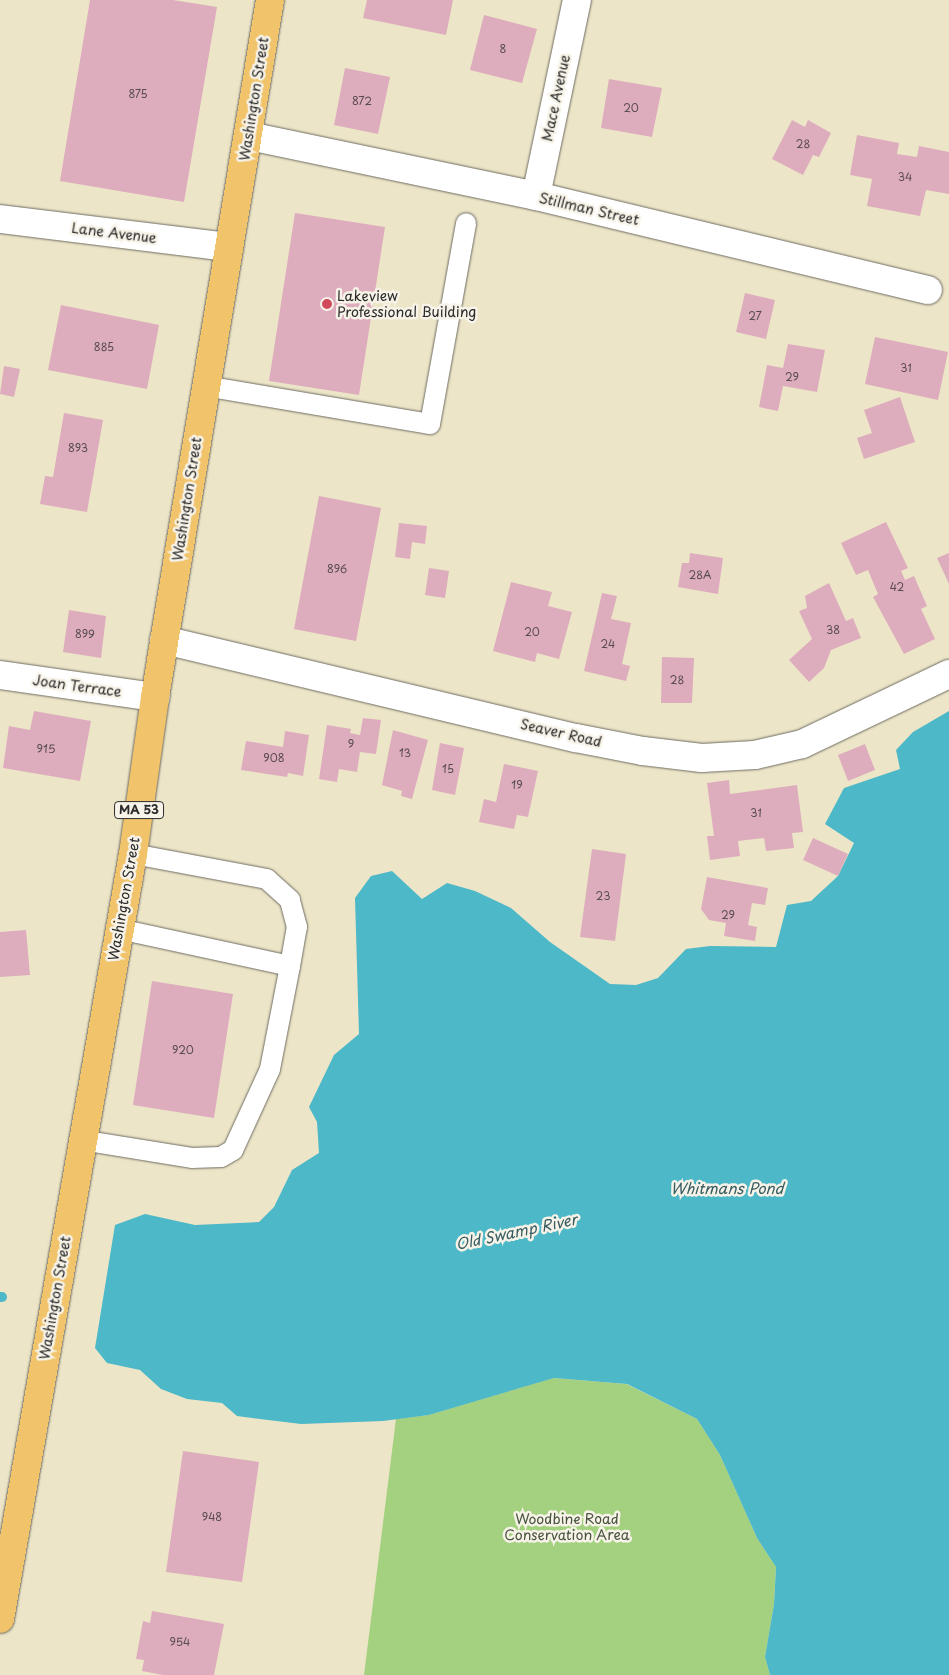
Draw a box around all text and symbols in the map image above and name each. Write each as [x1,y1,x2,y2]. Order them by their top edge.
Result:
street label: Washington Street [236,36,272,162]
house number: 8 [500,42,506,56]
street label: Mace Avenue [539,53,573,143]
house number: 875 [128,87,148,101]
house number: 872 [352,94,372,108]
house number: 20 [623,101,639,115]
house number: 28 [796,137,810,151]
house number: 34 [898,170,912,184]
street label: Stillman Street [537,189,641,229]
street label: Lane Avenue [71,219,157,247]
place label: Lakeview Professional Building [337,288,476,321]
marker: Lakeview Professional Building [321,298,333,310]
house number: 27 [748,309,762,323]
house number: 885 [94,340,114,354]
house number: 31 [900,361,912,375]
house number: 29 [785,370,799,384]
street label: Washington Street [169,436,205,562]
house number: 893 [68,441,88,455]
house number: 896 [327,562,347,576]
house number: 28A [688,568,712,582]
house number: 42 [890,580,904,594]
house number: 38 [826,623,840,637]
house number: 20 [524,625,540,639]
house number: 899 [75,627,95,641]
house number: 24 [601,637,615,651]
street label: Joan Terrace [32,672,122,700]
house number: 28 [670,673,684,687]
street label: Seaver Road [519,715,603,751]
house number: 9 [348,737,354,751]
house number: 915 [37,742,55,756]
house number: 13 [399,746,411,760]
house number: 908 [263,751,285,765]
house number: 15 [442,762,454,776]
house number: 19 [511,778,523,792]
road number: MA 53 [114,800,164,820]
house number: 31 [750,806,762,820]
street label: Washington Street [105,836,143,962]
house number: 23 [596,889,610,903]
house number: 29 [721,908,735,922]
house number: 920 [172,1043,194,1057]
water label: Whitmans Pond [671,1179,783,1197]
water label: Old Swamp River [453,1209,579,1253]
street label: Washington Street [36,1235,74,1361]
house number: 948 [202,1510,222,1524]
park label: Woodbine Road Conservation Area [504,1511,630,1544]
house number: 954 [170,1635,190,1649]

